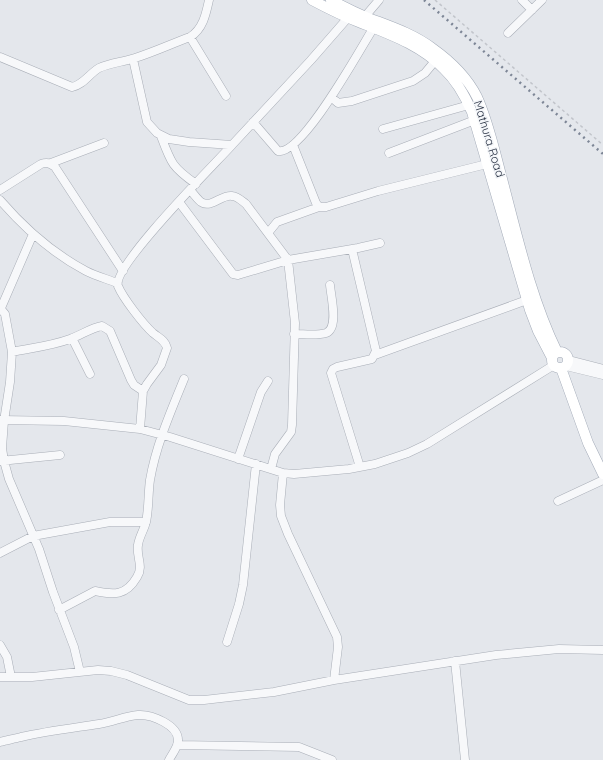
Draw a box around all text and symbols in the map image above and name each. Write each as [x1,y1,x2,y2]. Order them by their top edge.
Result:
street label: Mathura Road [471,99,508,179]

